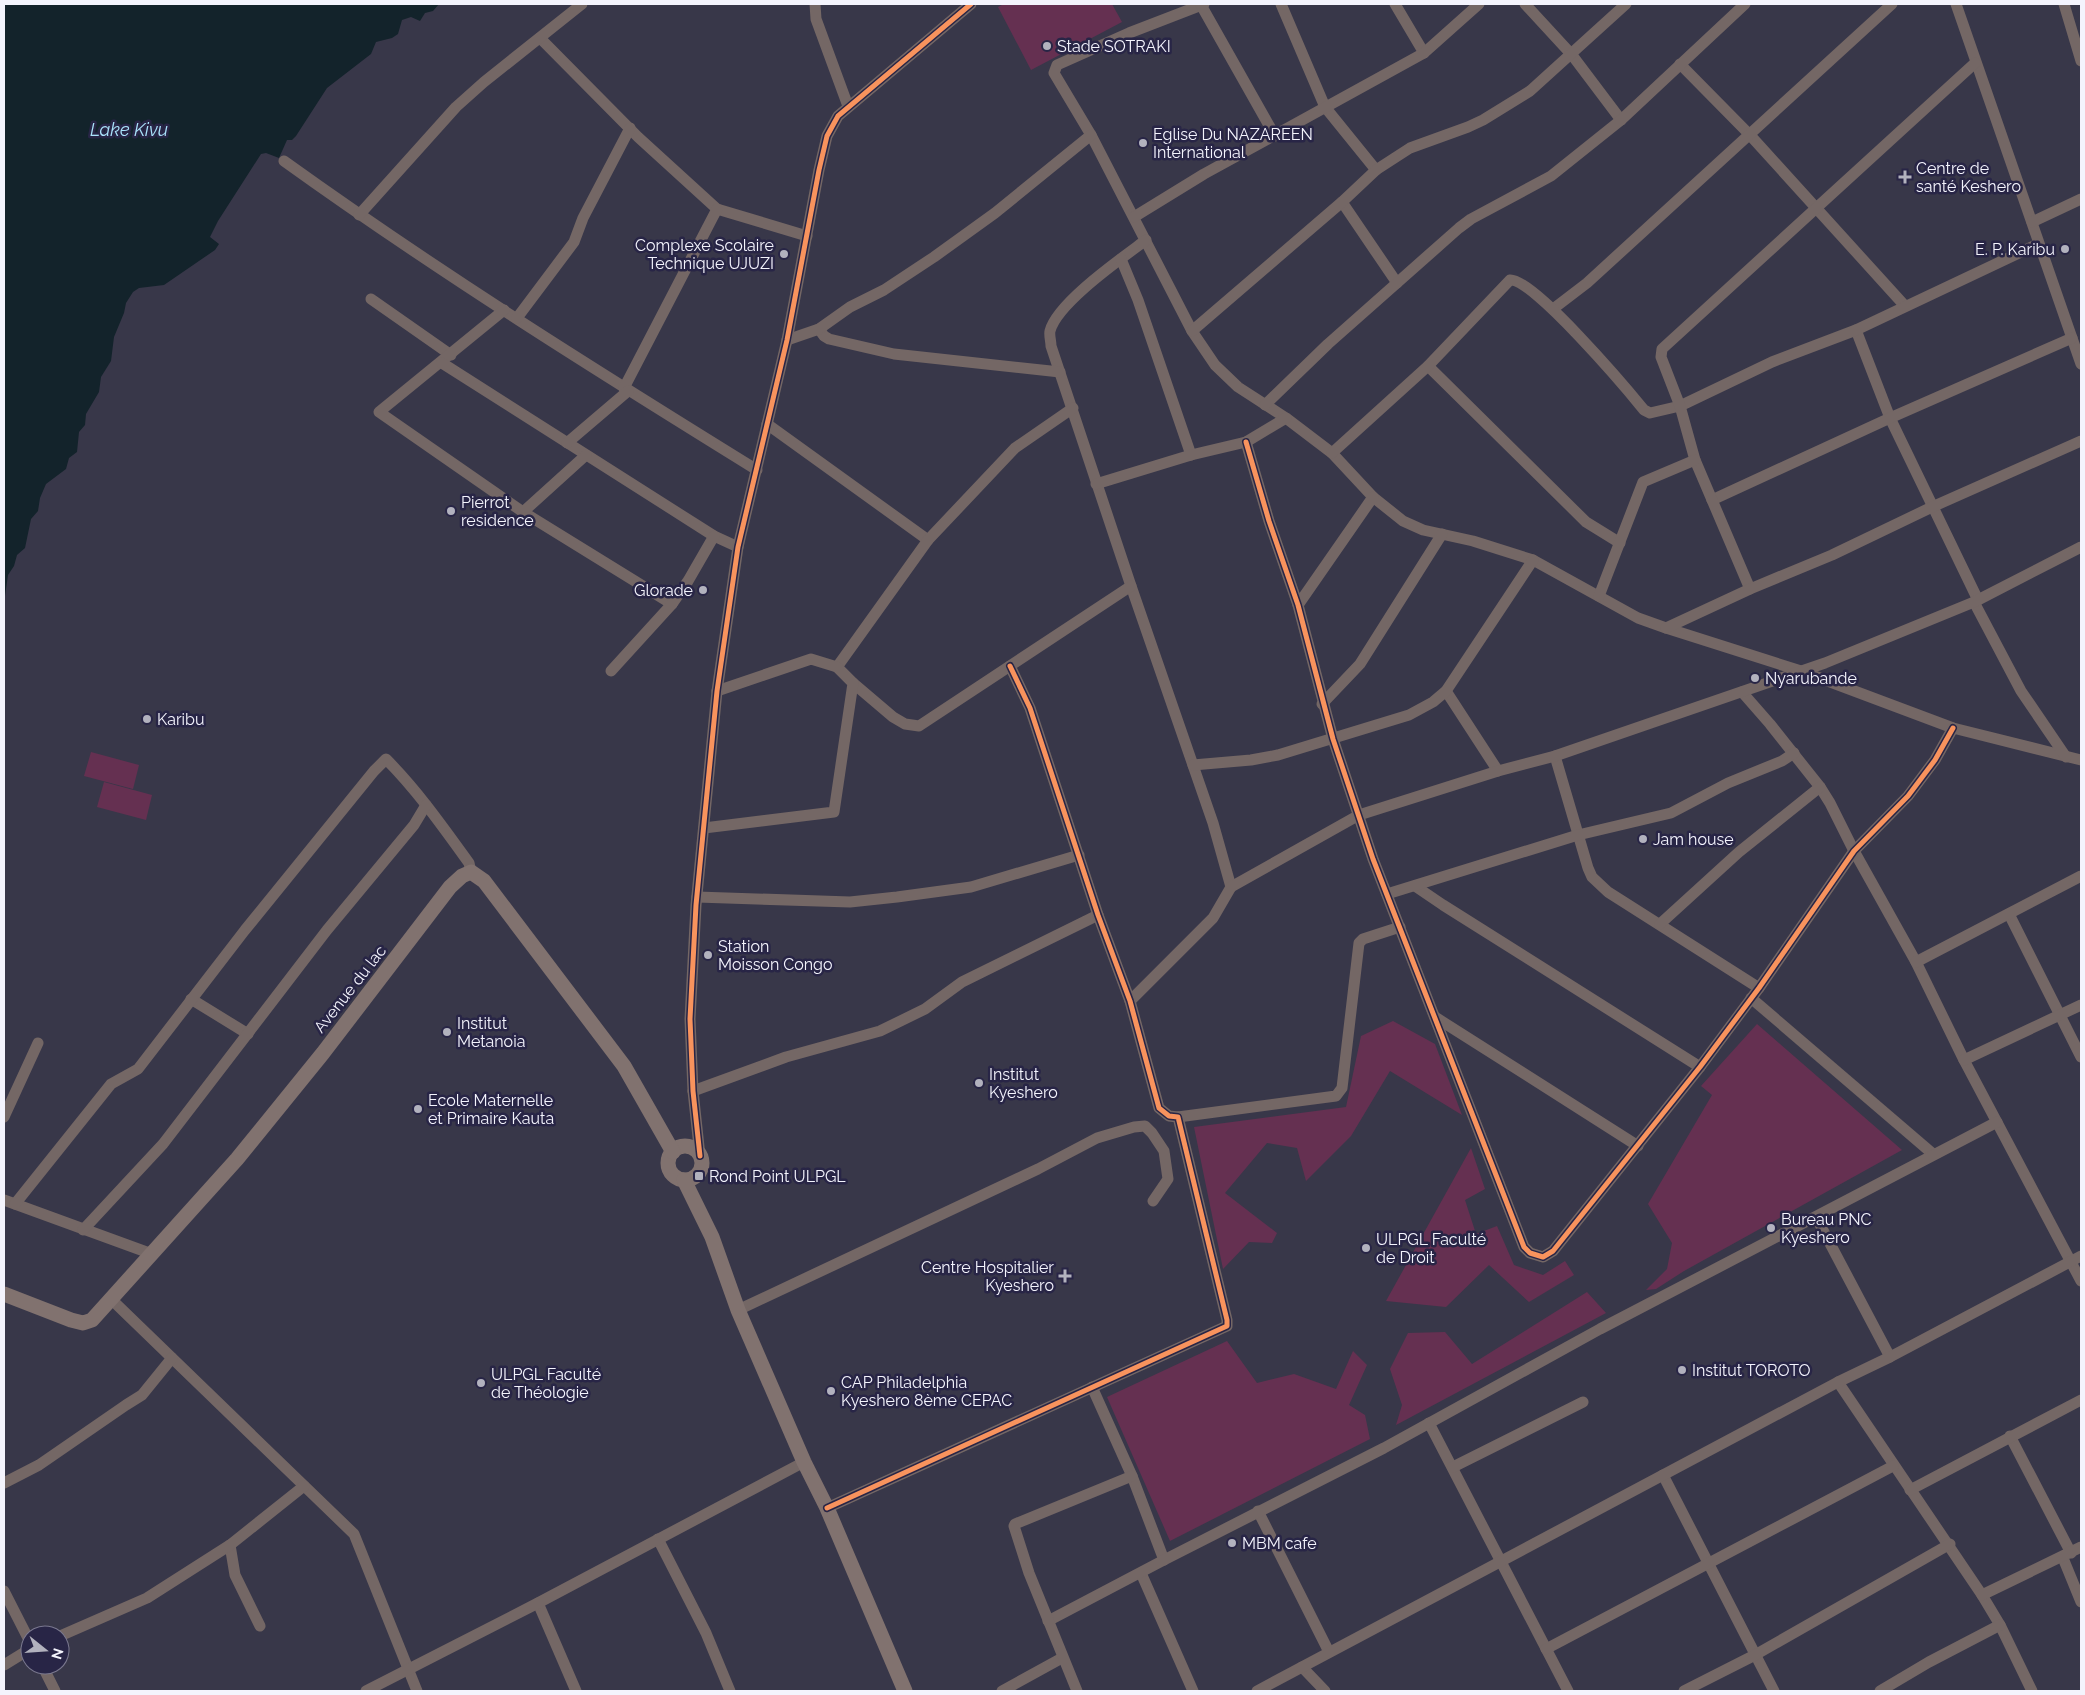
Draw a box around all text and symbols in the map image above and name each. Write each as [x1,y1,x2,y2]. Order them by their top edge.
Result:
place label: Stade SOTRAKI [1057,37,1171,56]
marker: Stade SOTRAKI [1041,40,1053,52]
water label: Lake Kivu [90,119,168,140]
place label: Eglise Du NAZAREEN International [1153,125,1313,162]
marker: Eglise Du NAZAREEN International [1137,137,1149,149]
place label: Centre de santé Keshero [1916,159,2021,196]
marker: Centre de santé Keshero [1898,170,1912,184]
place label: Complexe Scolaire Technique UJUZI [635,236,774,273]
place label: E. P. Karibu [1975,240,2055,259]
marker: E. P. Karibu [2059,243,2071,255]
marker: Complexe Scolaire Technique UJUZI [778,248,790,260]
place label: Pierrot residence [461,493,534,530]
marker: Pierrot residence [445,505,457,517]
place label: Glorade [634,581,693,600]
marker: Glorade [697,584,709,596]
place label: Nyarubande [1765,669,1857,688]
marker: Nyarubande [1749,672,1761,684]
place label: Karibu [157,710,205,729]
marker: Karibu [141,713,153,725]
place label: Jam house [1653,830,1734,849]
marker: Jam house [1637,833,1649,845]
place label: Station Moisson Congo [718,937,833,974]
street label: Avenue du lac [310,941,390,1036]
marker: Station Moisson Congo [702,949,714,961]
place label: Institut Metanoia [457,1014,525,1051]
marker: Institut Metanoia [441,1026,453,1038]
place label: Institut Kyeshero [989,1065,1058,1102]
marker: Institut Kyeshero [973,1077,985,1089]
place label: Ecole Maternelle et Primaire Kauta [428,1091,554,1128]
marker: Ecole Maternelle et Primaire Kauta [412,1103,424,1115]
place label: Rond Point ULPGL [709,1167,846,1186]
marker: Rond Point ULPGL [693,1170,705,1182]
place label: Bureau PNC Kyeshero [1781,1210,1872,1247]
marker: Bureau PNC Kyeshero [1765,1222,1777,1234]
place label: ULPGL Faculté de Droit [1376,1230,1486,1267]
marker: ULPGL Faculté de Droit [1360,1242,1372,1254]
place label: Centre Hospitalier Kyeshero [921,1258,1054,1295]
marker: Centre Hospitalier Kyeshero [1058,1269,1072,1283]
place label: Institut TOROTO [1692,1361,1811,1380]
marker: Institut TOROTO [1676,1364,1688,1376]
place label: ULPGL Faculté de Théologie [491,1365,601,1402]
place label: CAP Philadelphia Kyeshero 8ème CEPAC [841,1373,1012,1410]
marker: ULPGL Faculté de Théologie [475,1377,487,1389]
marker: CAP Philadelphia Kyeshero 8ème CEPAC [825,1385,837,1397]
place label: MBM cafe [1242,1534,1317,1553]
marker: MBM cafe [1226,1537,1238,1549]
north arrow [20,1625,70,1675]
text: N [48,1646,67,1661]

